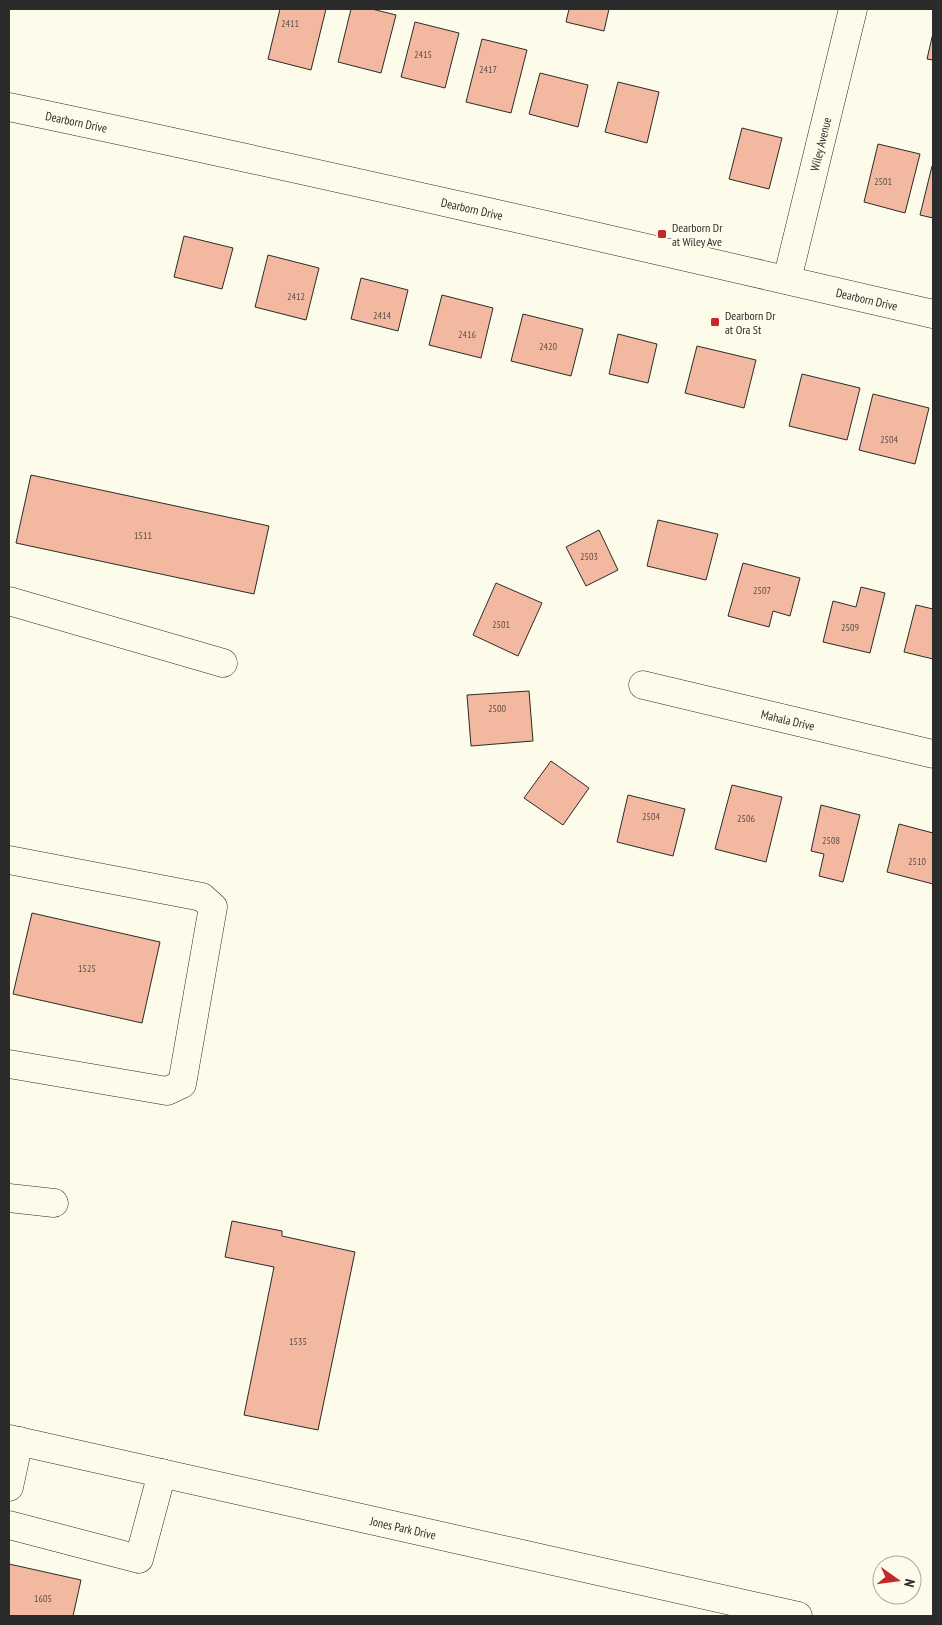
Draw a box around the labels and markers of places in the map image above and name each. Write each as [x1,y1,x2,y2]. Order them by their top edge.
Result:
place label: Dearborn Dr at Wiley Ave [672,220,723,249]
marker: Dearborn Dr at Wiley Ave [656,228,668,240]
place label: Dearborn Dr at Ora St [725,308,776,337]
marker: Dearborn Dr at Ora St [709,316,721,328]

